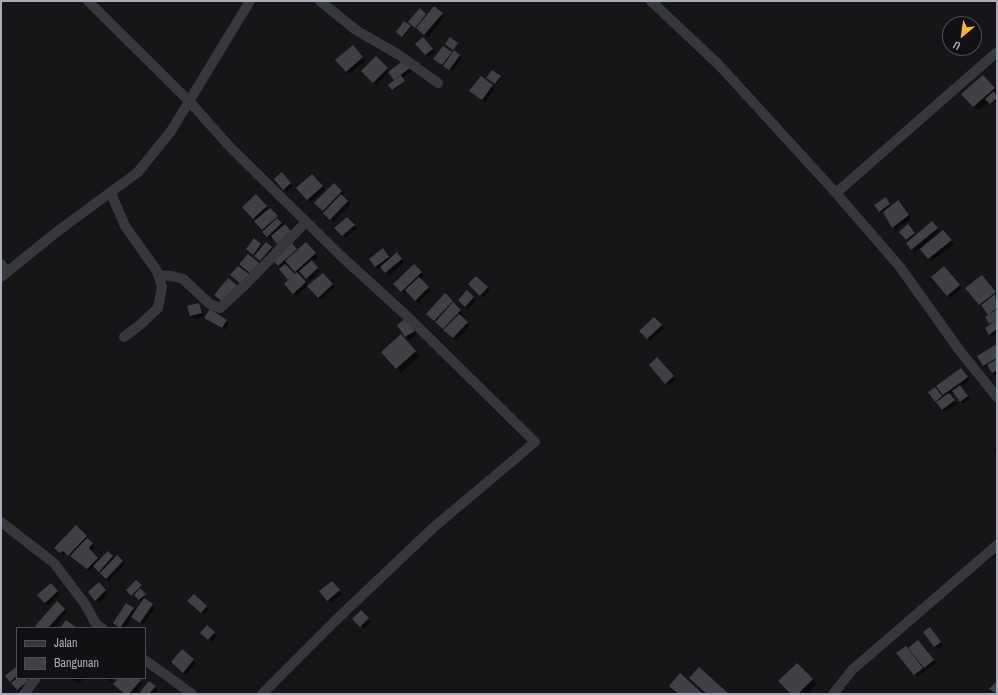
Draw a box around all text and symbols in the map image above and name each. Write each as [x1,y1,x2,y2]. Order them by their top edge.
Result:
north arrow [942,16,982,56]
text: U [950,38,963,53]
legend [16,627,146,679]
text: Jalan [54,635,78,651]
text: Bangunan [54,655,99,671]

